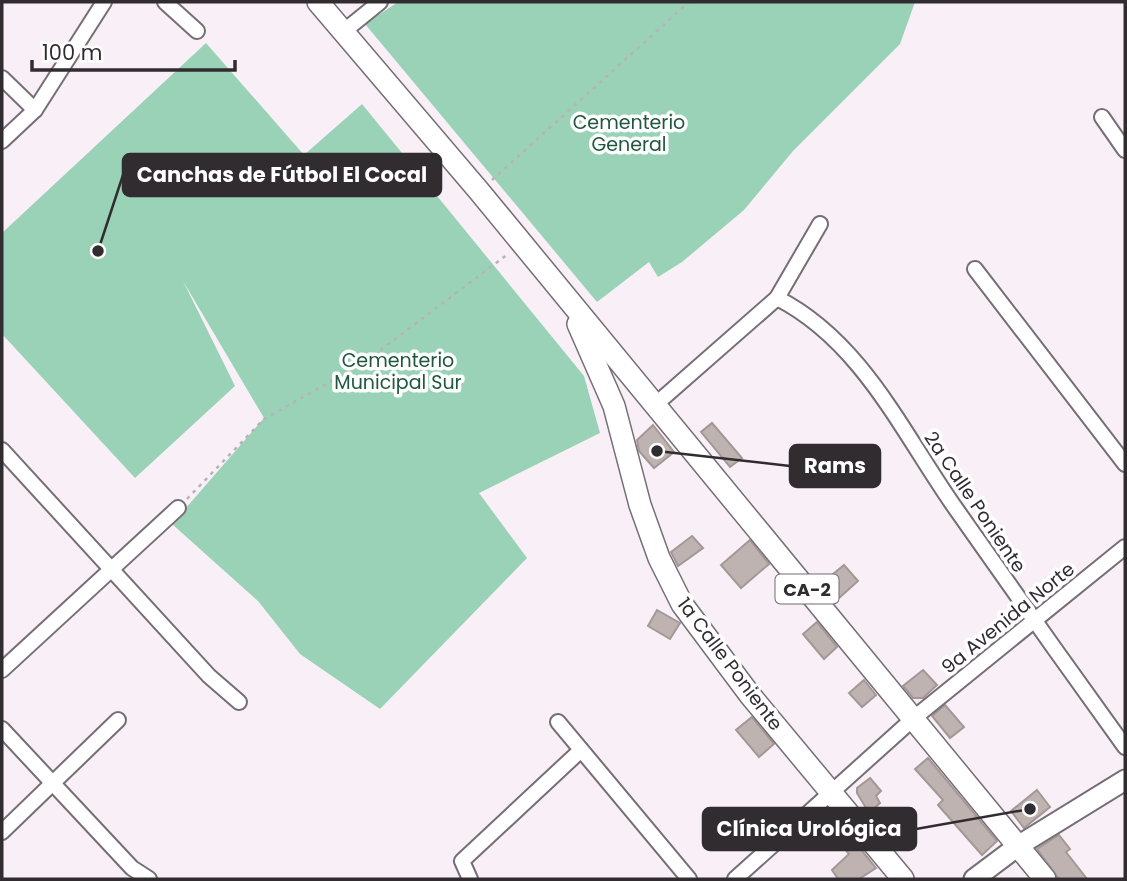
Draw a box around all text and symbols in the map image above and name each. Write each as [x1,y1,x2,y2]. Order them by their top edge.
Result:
scale bar [32,28,234,72]
text: 100 m [42,38,102,67]
park label: Cementerio General [573,109,685,158]
callout: Canchas de Fútbol El Cocal [123,154,441,196]
text: Canchas de Fútbol El Cocal [137,160,427,189]
park label: Cementerio Municipal Sur [334,347,462,396]
street label: 2a Calle Poniente [918,426,1032,578]
callout: Rams [790,445,880,487]
text: Rams [804,451,866,480]
street label: 9a Avenida Norte [936,556,1080,680]
road number: CA-2 [776,574,838,604]
street label: 1a Calle Poniente [671,592,789,736]
callout: Clínica Urológica [703,808,916,850]
text: Clínica Urológica [717,814,901,843]

